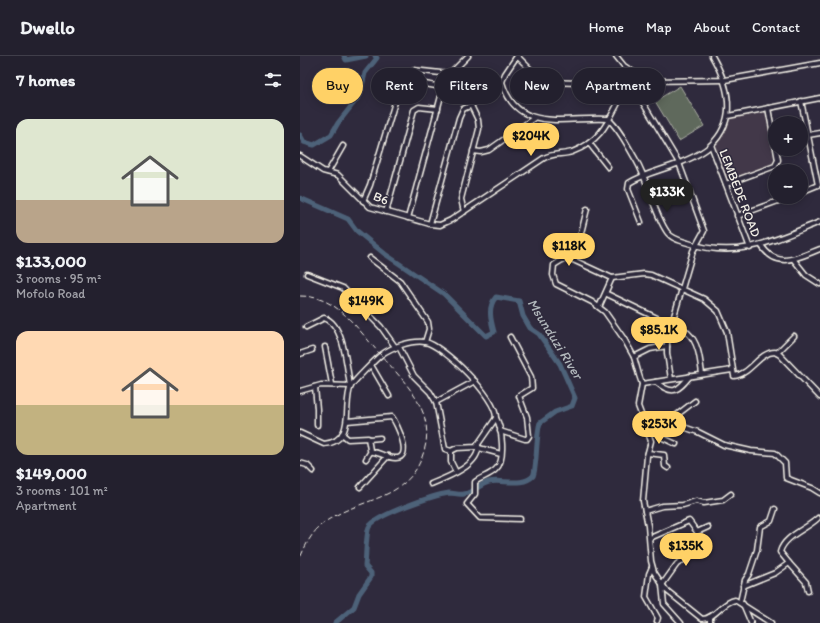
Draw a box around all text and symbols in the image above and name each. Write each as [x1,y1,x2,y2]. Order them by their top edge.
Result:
text: Dwello [20,16,75,39]
text: Home [589,19,624,36]
text: Map [646,19,672,36]
text: About [694,19,730,36]
text: Contact [752,19,800,36]
chip: Buy [312,68,363,104]
chip: Rent [371,68,427,104]
chip: Filters [435,68,502,104]
chip: New [510,68,564,104]
chip: Apartment [572,68,665,104]
icon: filters [262,69,284,91]
text: 7 homes [16,70,76,90]
map controls [768,116,808,204]
button: + [768,116,808,156]
pin: $204K [503,123,559,157]
text: $204K [512,128,550,143]
icon: home [114,145,186,217]
street label: LEMBEDE ROAD [716,147,764,240]
button: − [768,164,808,204]
pin: $133K [639,179,695,213]
text: $133K [649,184,685,199]
street label: B6 [371,188,391,208]
pin: $118K [541,233,597,267]
text: $118K [552,238,586,253]
text: $133,000 [16,251,86,271]
text: 3 rooms · 95 m² [16,271,101,286]
text: Mofolo Road [16,286,85,301]
pin: $149K [338,288,394,322]
text: $149K [348,293,384,308]
water label: Msunduzi River [524,296,587,384]
pin: $85.1K [626,317,692,351]
text: $85.1K [640,322,678,337]
icon: home [114,357,186,429]
pin: $253K [631,411,687,445]
text: $253K [641,416,677,431]
text: $149,000 [16,463,87,483]
text: 3 rooms · 101 m² [16,483,108,498]
text: Apartment [16,498,77,513]
pin: $135K [658,533,714,567]
text: $135K [669,538,703,553]

